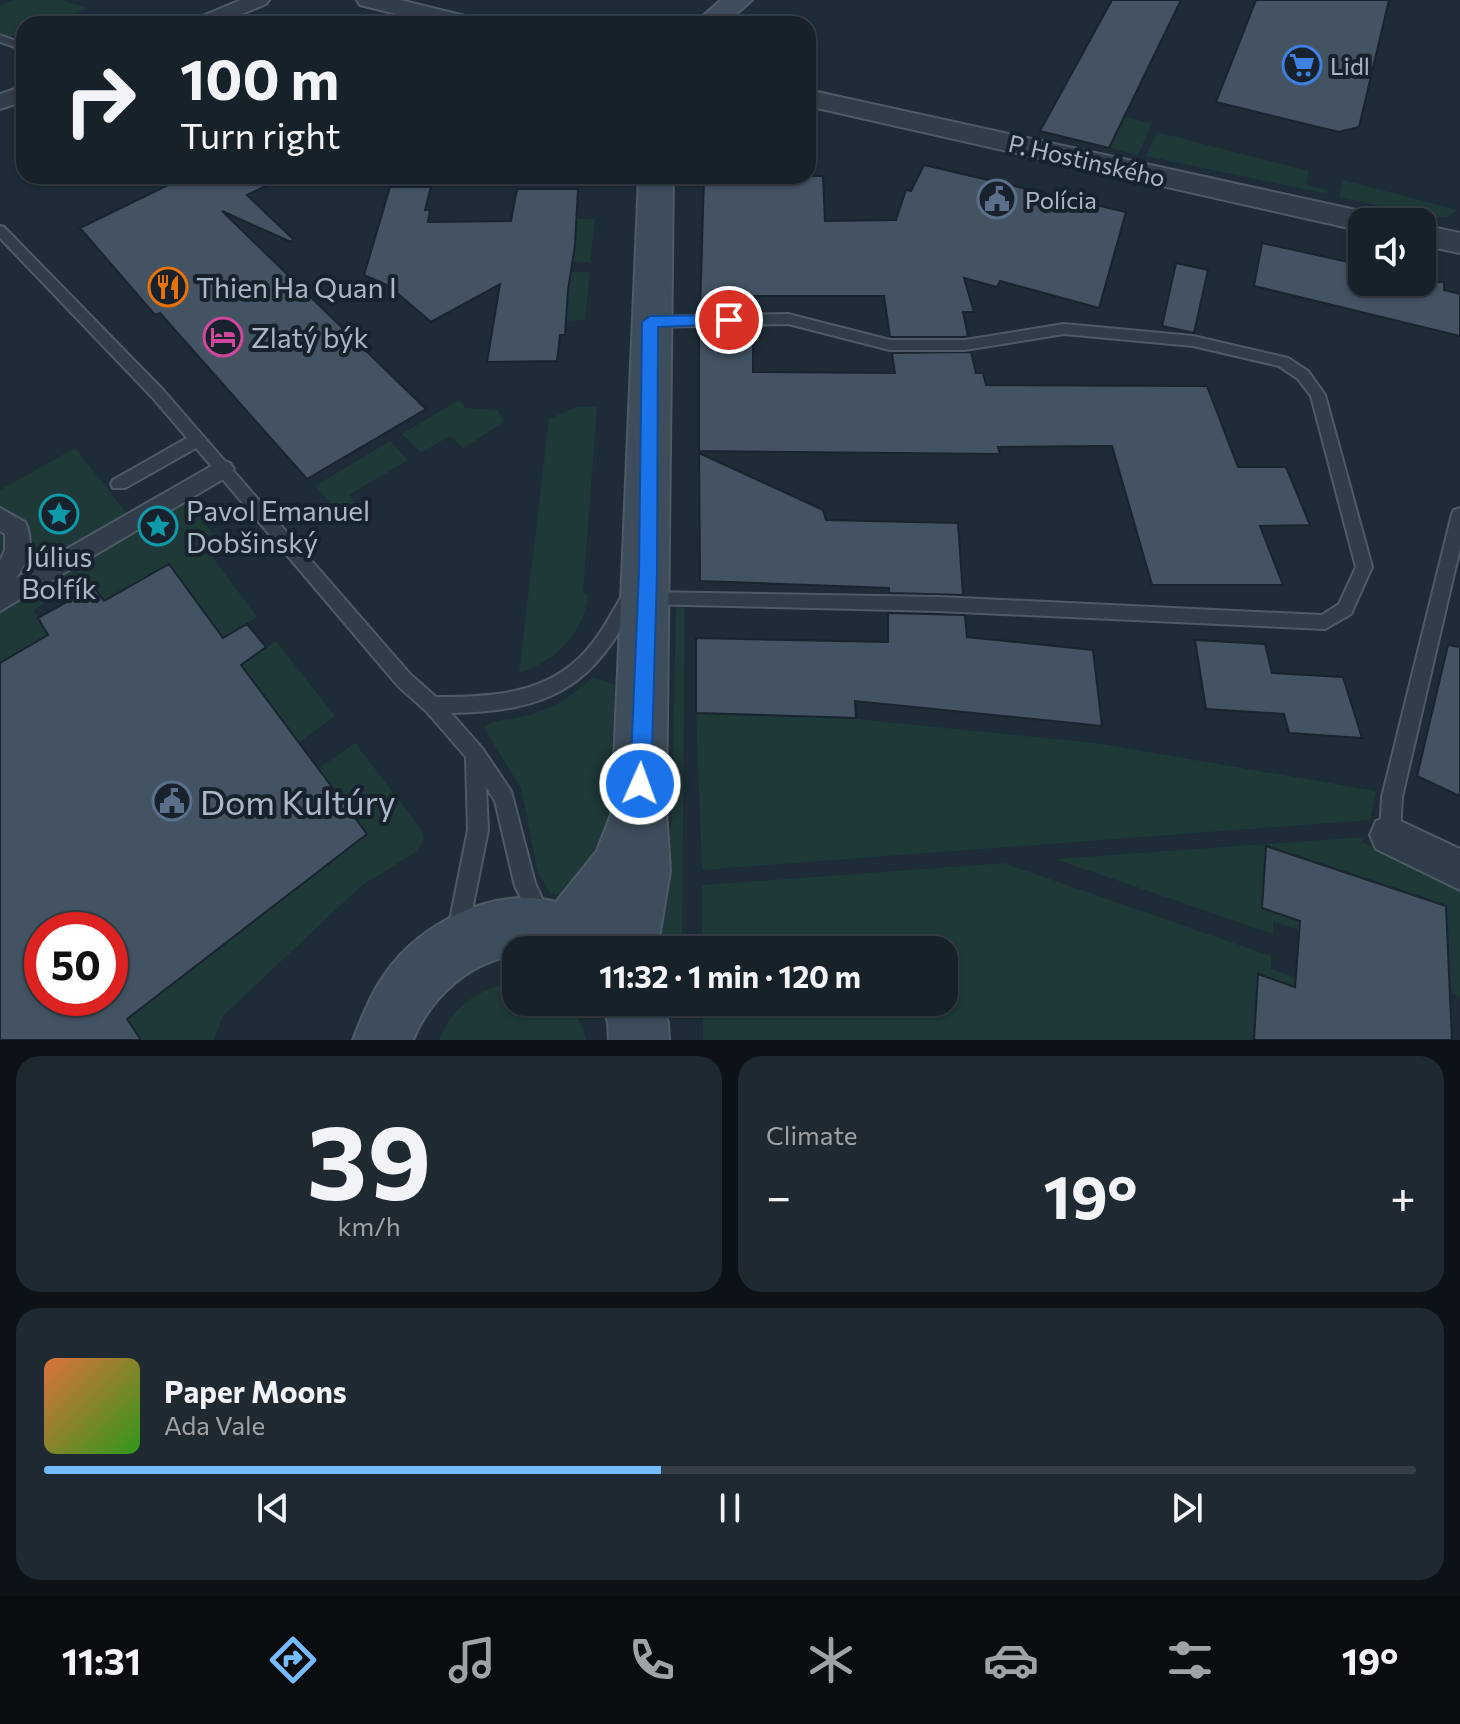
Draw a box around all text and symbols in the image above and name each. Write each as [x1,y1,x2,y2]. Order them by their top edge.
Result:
text: 100 m [180,43,339,112]
supermarket icon: Lidl [1281,44,1323,86]
icon: right [48,48,152,152]
place label: Lidl [1330,51,1370,80]
text: Turn right [180,112,341,156]
street label: P. Hostinského [1006,128,1168,192]
public building icon: Polícia [976,178,1018,220]
place label: Polícia [1025,185,1097,214]
map controls [1348,208,1436,296]
button: sound [1348,208,1436,296]
restaurant icon: Thien Ha Quan I [147,266,189,308]
place label: Thien Ha Quan I [196,270,397,304]
pin [695,286,763,354]
icon: arrive [707,298,751,342]
hotel icon: Zlatý býk [202,316,244,358]
place label: Zlatý býk [251,320,369,354]
place icon: Július Bolfík [38,493,80,535]
place label: Pavol Emanuel Dobšinský [186,493,370,559]
place icon: Pavol Emanuel Dobšinský [137,505,179,547]
place label: Július Bolfík [21,539,97,605]
position arrow [598,742,682,826]
public building icon: Dom Kultúry [151,780,193,822]
place label: Dom Kultúry [200,780,396,822]
speed limit sign: 50 [24,912,128,1016]
text: 11:32 · 1 min · 120 m [599,957,861,994]
text: 39 [307,1094,431,1221]
text: Climate [766,1119,858,1150]
text: 19° [1043,1158,1138,1231]
text: − [766,1168,791,1222]
text: + [1390,1168,1416,1222]
text: km/h [337,1210,401,1241]
text: Paper Moons [164,1372,347,1409]
text: Ada Vale [164,1409,265,1440]
icon: previous [251,1486,295,1530]
icon: pause [708,1486,752,1530]
icon: next [1165,1486,1209,1530]
icon: directions [265,1632,321,1688]
icon: music [444,1632,500,1688]
icon: phone [624,1632,680,1688]
icon: climate [803,1632,859,1688]
icon: car [983,1632,1039,1688]
icon: filters [1162,1632,1218,1688]
text: 11:31 [62,1638,141,1682]
text: 19° [1342,1638,1398,1682]

